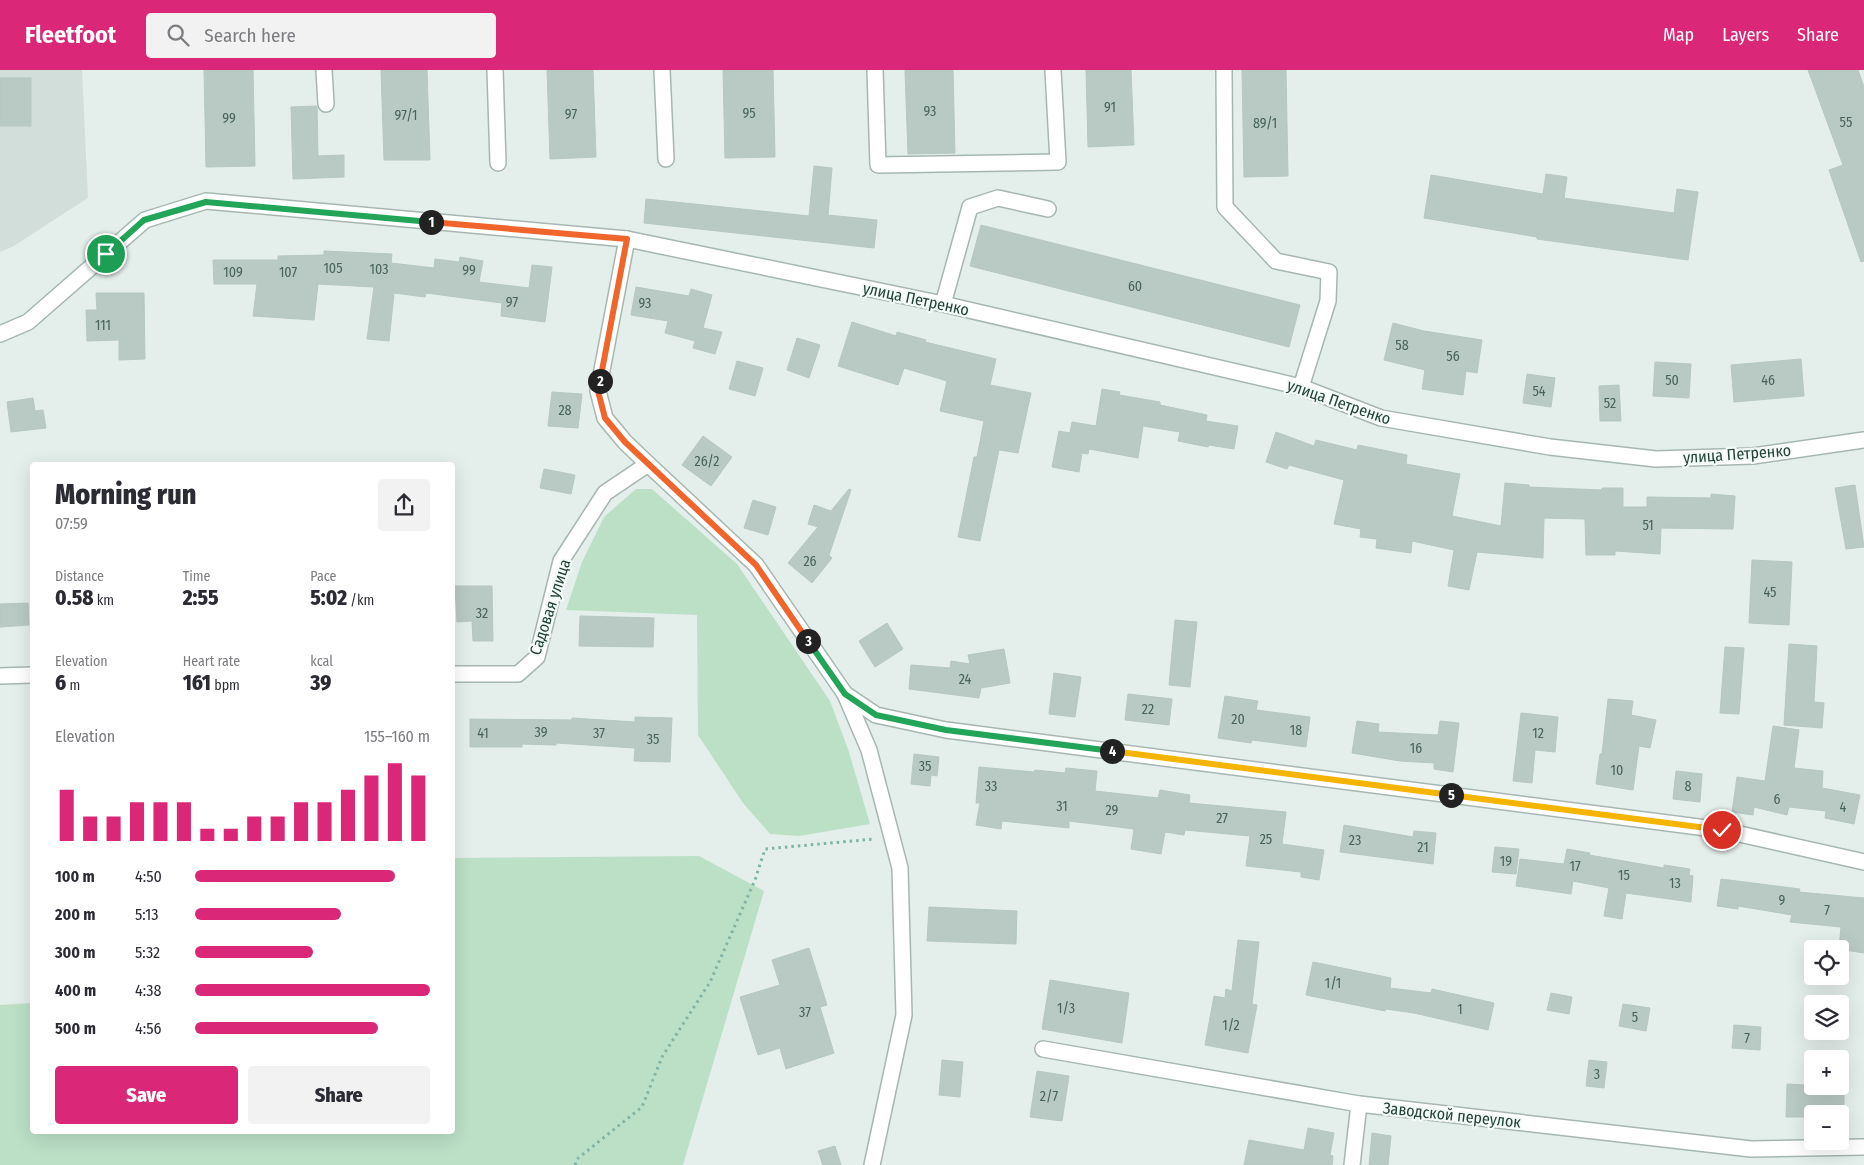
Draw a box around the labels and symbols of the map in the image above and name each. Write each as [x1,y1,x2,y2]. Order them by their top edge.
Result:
house number: 91 [1104,99,1116,116]
house number: 93 [924,103,936,120]
house number: 95 [742,105,756,122]
house number: 97 [565,106,577,123]
house number: 97/1 [395,107,417,124]
house number: 99 [222,110,236,127]
house number: 55 [1840,114,1852,131]
house number: 89/1 [1253,115,1277,132]
pin: 1 [418,210,444,234]
pin [85,233,127,275]
house number: 105 [323,260,343,277]
house number: 103 [370,261,388,278]
house number: 99 [462,262,476,279]
house number: 109 [223,264,243,281]
house number: 107 [279,264,297,281]
street label: улица Петренко [861,278,971,320]
house number: 60 [1128,278,1142,295]
house number: 97 [506,294,518,311]
house number: 93 [639,295,651,312]
house number: 111 [95,317,111,334]
house number: 58 [1395,337,1409,354]
house number: 56 [1446,348,1460,365]
pin: 2 [588,368,612,394]
house number: 50 [1665,372,1679,389]
house number: 46 [1761,372,1775,389]
street label: улица Петренко [1285,375,1393,429]
house number: 54 [1532,383,1546,400]
house number: 52 [1604,395,1616,412]
house number: 28 [558,402,572,419]
street label: улица Петренко [1682,441,1792,467]
house number: 26/2 [694,453,720,470]
house number: 51 [1642,517,1654,534]
house number: 26 [803,553,817,570]
street label: Садовая улица [526,556,574,657]
house number: 45 [1763,584,1777,601]
house number: 32 [476,605,488,622]
pin: 3 [796,628,820,654]
house number: 24 [959,671,972,688]
house number: 22 [1142,701,1154,718]
house number: 20 [1231,711,1245,728]
house number: 18 [1290,722,1302,739]
house number: 39 [535,724,548,741]
house number: 41 [477,725,489,742]
house number: 37 [593,725,605,742]
house number: 12 [1532,725,1544,742]
house number: 35 [647,731,659,748]
pin: 4 [1100,738,1124,764]
house number: 16 [1410,740,1422,757]
house number: 35 [919,758,931,775]
house number: 10 [1611,762,1623,779]
house number: 33 [985,778,997,795]
house number: 8 [1685,778,1692,795]
pin: 5 [1438,782,1464,808]
house number: 6 [1774,791,1781,808]
house number: 31 [1056,798,1068,815]
house number: 4 [1840,799,1847,816]
house number: 29 [1106,802,1119,819]
pin [1701,809,1743,851]
house number: 27 [1216,810,1228,827]
house number: 25 [1260,831,1272,848]
house number: 23 [1349,832,1361,849]
house number: 21 [1417,839,1429,856]
house number: 19 [1500,853,1512,870]
house number: 17 [1569,858,1581,875]
house number: 15 [1618,867,1630,884]
house number: 13 [1669,875,1681,892]
house number: 9 [1779,892,1786,909]
house number: 7 [1824,902,1830,919]
house number: 1/1 [1325,975,1341,992]
house number: 1/3 [1057,1000,1075,1017]
house number: 1 [1457,1001,1463,1018]
house number: 37 [799,1004,811,1021]
house number: 5 [1632,1009,1638,1026]
house number: 1/2 [1222,1017,1240,1034]
house number: 7 [1744,1030,1750,1047]
house number: 3 [1594,1066,1600,1083]
house number: 2/7 [1040,1088,1059,1105]
street label: Заводской переулок [1382,1098,1522,1132]

